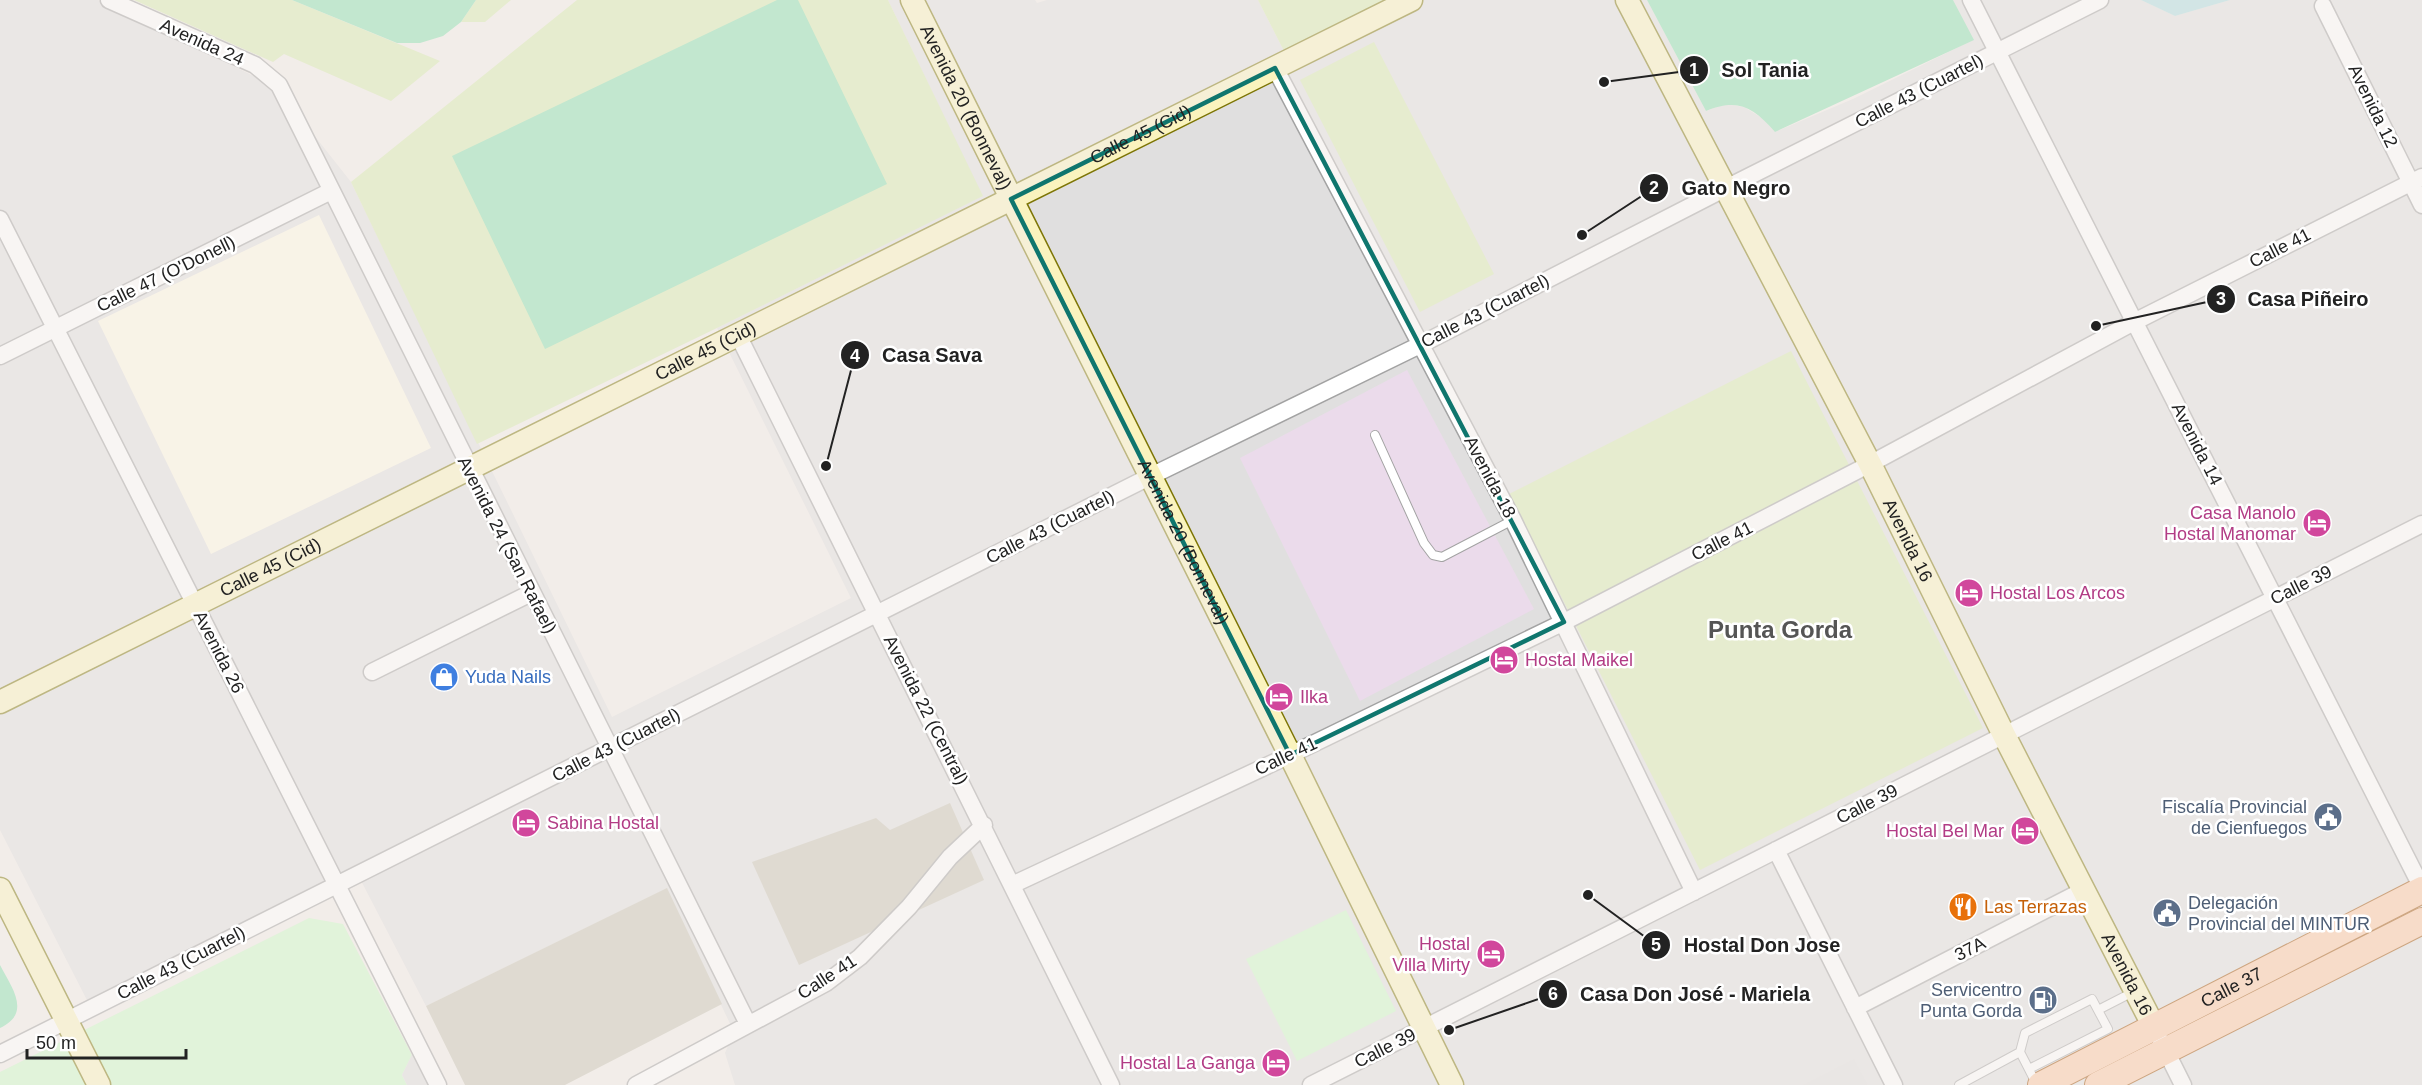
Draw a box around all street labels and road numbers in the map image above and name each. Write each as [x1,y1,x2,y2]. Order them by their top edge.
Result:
street label: Avenida 24 [157,15,247,69]
street label: Avenida 20 (Bonneval) [916,21,1015,193]
street label: Calle 43 (Cuartel) [1852,50,1986,132]
street label: Avenida 12 [2344,61,2402,151]
street label: Calle 45 (Cid) [1087,101,1194,168]
street label: Calle 41 [2246,224,2314,272]
street label: Calle 47 (O'Donell) [94,232,238,316]
street label: Calle 43 (Cuartel) [1418,270,1552,352]
street label: Calle 45 (Cid) [652,318,759,384]
street label: Avenida 14 [2168,399,2226,489]
street label: Avenida 18 [1460,433,1520,521]
street label: Avenida 24 (San Rafael) [454,453,560,637]
street label: Avenida 20 (Bonneval) [1134,456,1233,628]
street label: Calle 43 (Cuartel) [983,486,1117,568]
street label: Avenida 16 [1879,496,1937,585]
street label: Calle 41 [1688,517,1756,565]
street label: Calle 45 (Cid) [217,534,324,601]
street label: Calle 39 [2267,561,2335,609]
street label: Avenida 26 [190,607,248,697]
street label: Avenida 22 (Central) [880,632,972,788]
street label: Calle 43 (Cuartel) [549,704,683,786]
street label: Calle 41 [1252,733,1320,779]
street label: Calle 39 [1833,780,1901,828]
street label: Calle 43 (Cuartel) [114,922,248,1004]
street label: Avenida 16 [2097,930,2156,1019]
street label: 37A [1951,933,1989,965]
street label: Calle 41 [794,951,860,1003]
street label: Calle 37 [2198,964,2265,1011]
street label: Calle 39 [1351,1024,1419,1072]

